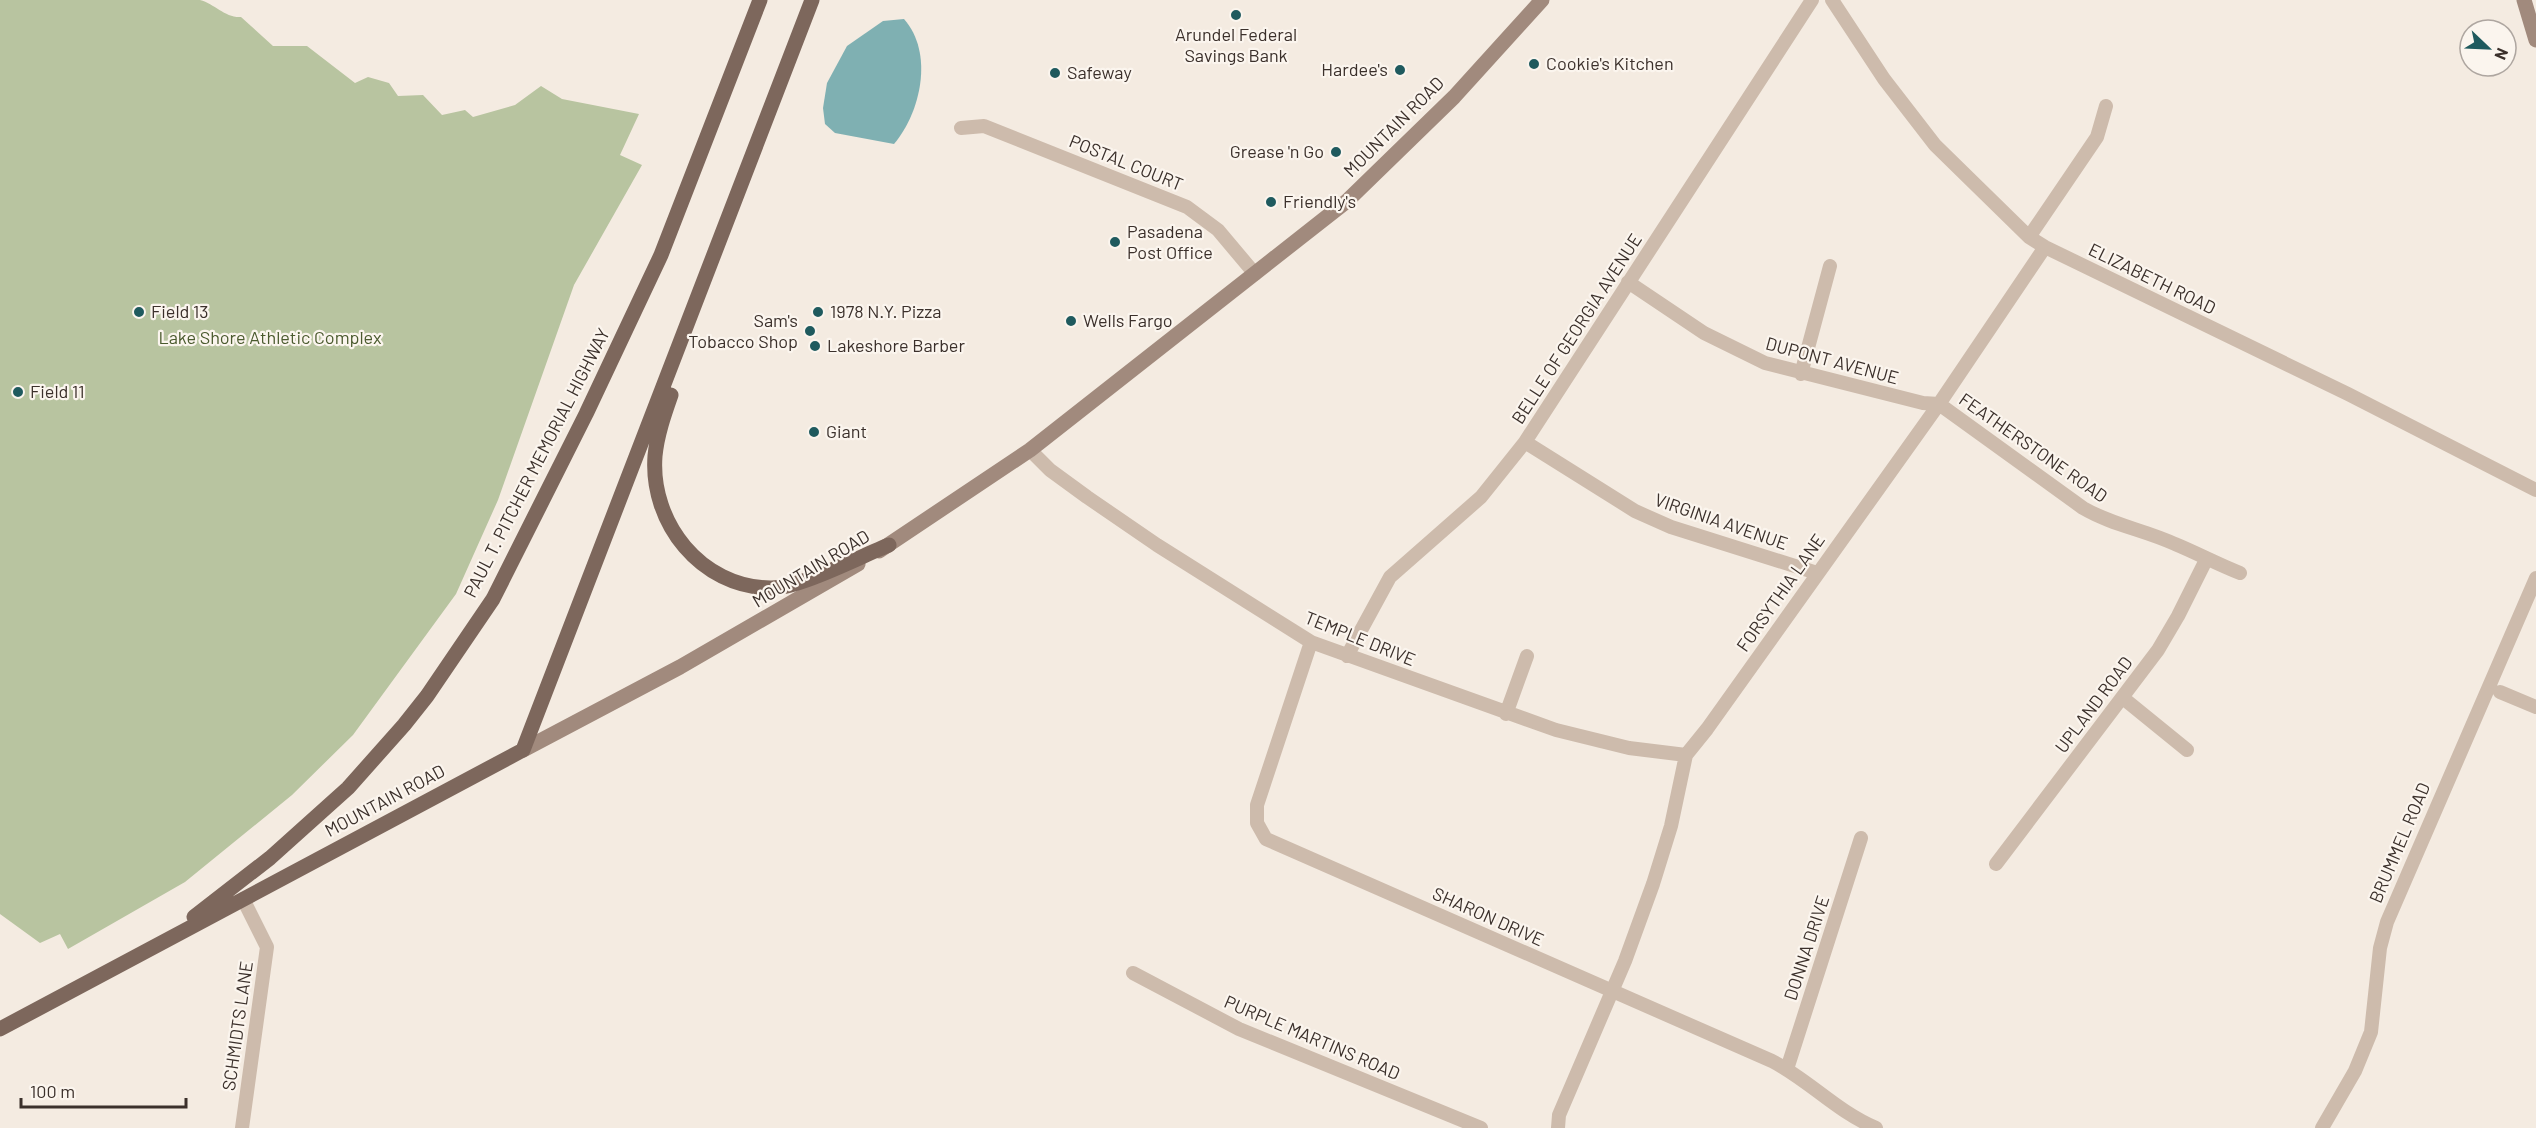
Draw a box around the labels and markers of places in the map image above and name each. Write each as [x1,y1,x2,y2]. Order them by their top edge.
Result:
marker: Arundel Federal Savings Bank [1229,8,1243,22]
place label: Arundel Federal Savings Bank [1175,23,1297,66]
place label: Cookie's Kitchen [1546,52,1674,74]
marker: Cookie's Kitchen [1527,57,1541,71]
place label: Hardee's [1321,58,1388,80]
place label: Safeway [1067,61,1132,83]
marker: Hardee's [1393,63,1407,77]
marker: Safeway [1048,66,1062,80]
place label: Grease 'n Go [1230,140,1324,162]
marker: Grease 'n Go [1329,145,1343,159]
place label: Friendly's [1283,190,1356,212]
marker: Friendly's [1264,195,1278,209]
place label: Pasadena Post Office [1127,220,1213,263]
marker: Pasadena Post Office [1108,235,1122,249]
place label: Field 13 [151,300,209,322]
place label: 1978 N.Y. Pizza [830,300,942,322]
marker: Field 13 [132,305,146,319]
marker: 1978 N.Y. Pizza [811,305,825,319]
place label: Sam's Tobacco Shop [688,309,798,352]
place label: Wells Fargo [1083,309,1173,331]
marker: Wells Fargo [1064,314,1078,328]
marker: Sam's Tobacco Shop [803,324,817,338]
place label: Lakeshore Barber [827,334,965,356]
marker: Lakeshore Barber [808,339,822,353]
place label: Field 11 [30,380,85,402]
marker: Field 11 [11,385,25,399]
place label: Giant [826,420,867,442]
marker: Giant [807,425,821,439]

